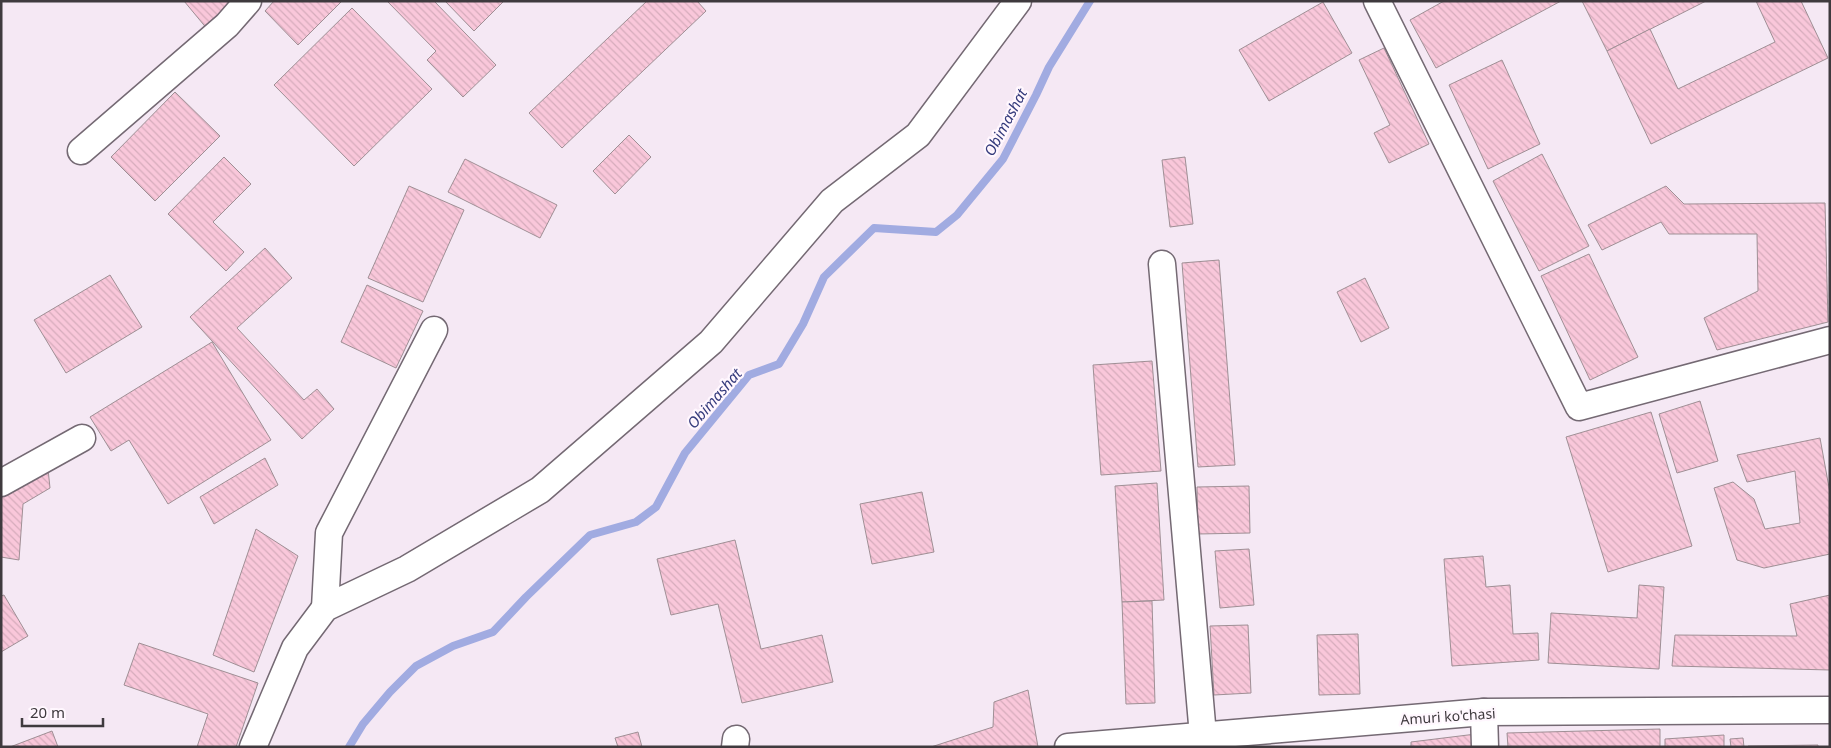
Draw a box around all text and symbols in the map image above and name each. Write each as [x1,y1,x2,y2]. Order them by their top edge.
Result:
water label: Obimashat [979,84,1032,159]
water label: Obimashat [682,363,746,432]
scale bar [22,696,104,728]
text: 20 m [30,702,65,722]
street label: Amuri ko'chasi [1400,703,1496,729]

